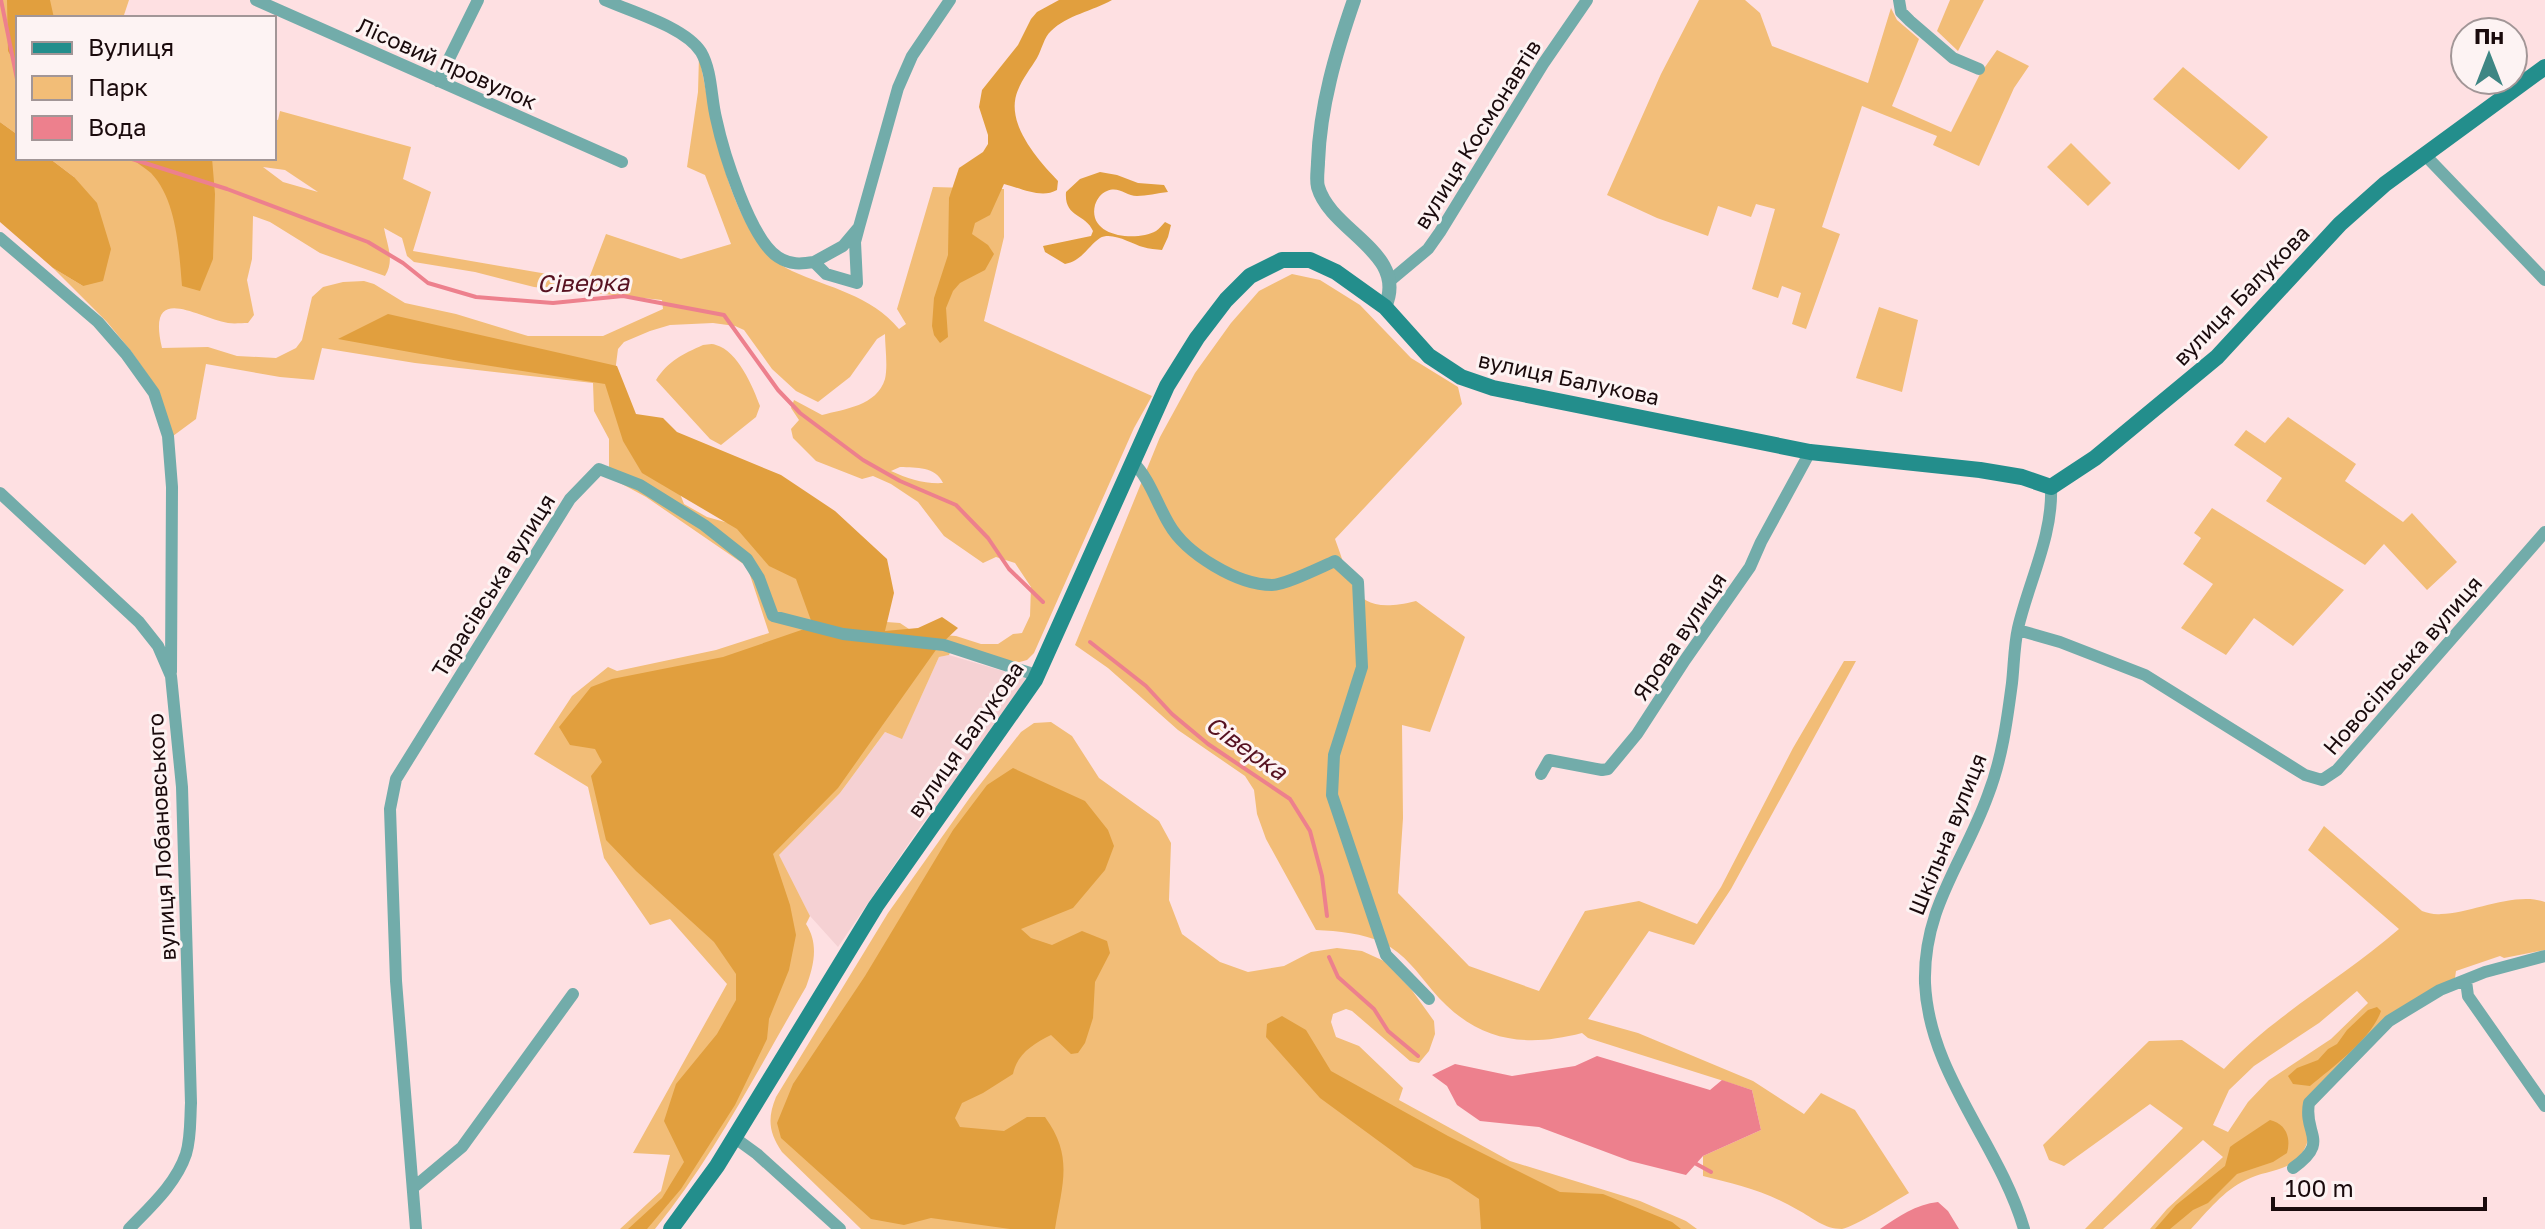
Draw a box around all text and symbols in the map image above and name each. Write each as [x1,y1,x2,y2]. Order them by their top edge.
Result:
street label: Лісовий провулок [353,11,541,115]
legend [16,16,276,160]
north arrow [2449,16,2529,96]
text: Пн [2474,22,2504,49]
text: Вулиця [88,32,174,61]
street label: вулиця Космонавтів [1408,34,1546,234]
text: Парк [88,72,148,101]
text: Вода [88,112,147,141]
street label: вулиця Балукова [2167,219,2315,371]
water label: Сіверка [537,267,631,297]
street label: вулиця Балукова [1476,346,1662,410]
street label: Тарасівська вулиця [426,488,560,682]
street label: Ярова вулиця [1626,567,1732,705]
street label: Новосільська вулиця [2317,570,2487,760]
street label: вулиця Балукова [901,656,1029,822]
water label: Сіверка [1201,709,1294,786]
street label: вулиця Лобановського [141,713,181,961]
street label: Шкільна вулиця [1902,749,1992,919]
scale bar [2273,1161,2485,1211]
text: 100 m [2285,1173,2354,1202]

